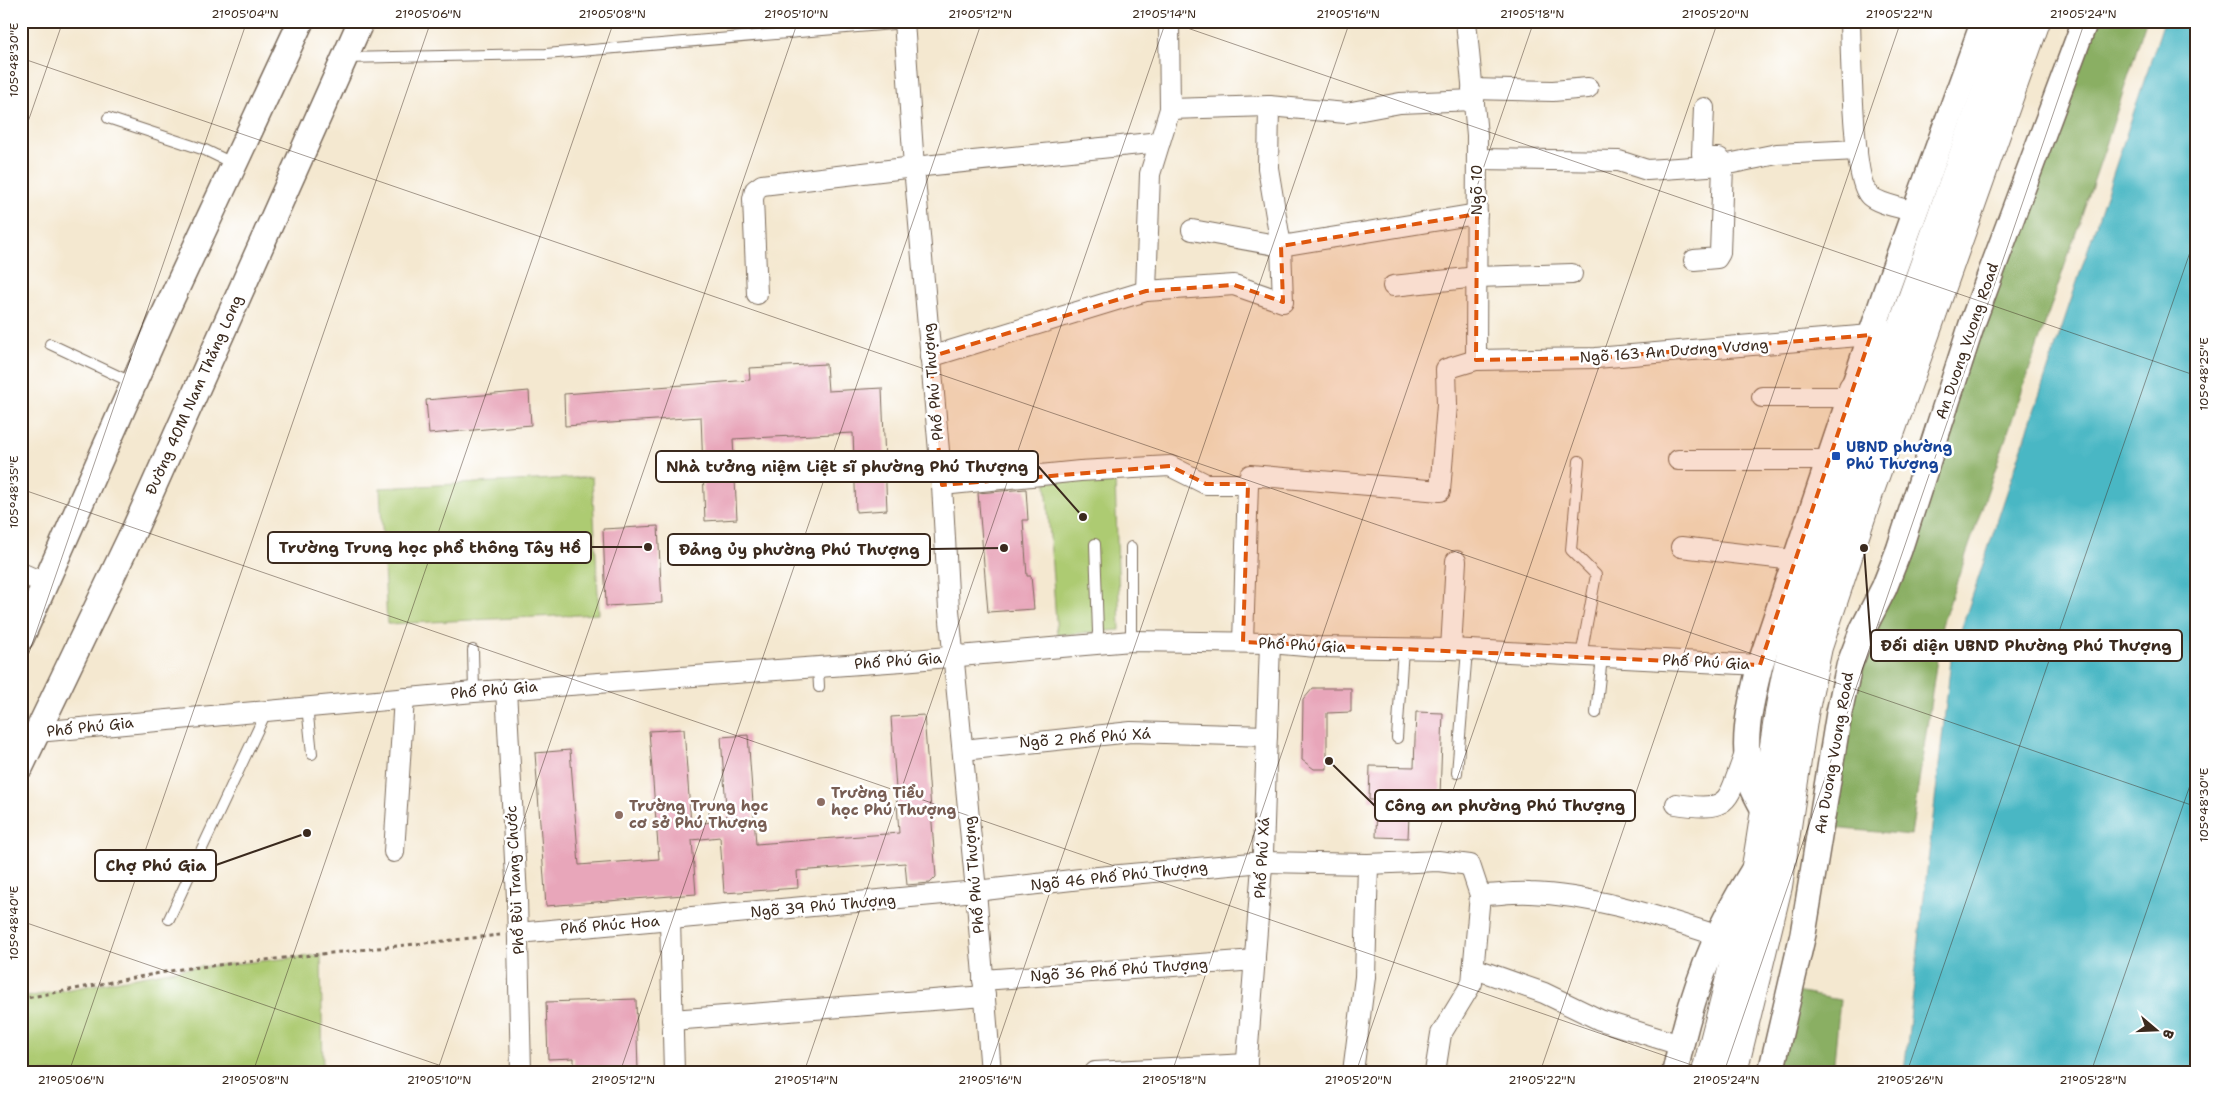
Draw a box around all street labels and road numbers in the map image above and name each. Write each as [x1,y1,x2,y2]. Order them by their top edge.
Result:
street label: Ngõ 10 [1467,165,1487,215]
street label: An Duong Vuong Road [1931,260,2003,422]
street label: Đường 40M Nam Thăng Long [141,292,247,498]
street label: Phố Phú Thượng [918,322,948,442]
street label: Ngõ 163 An Dương Vương [1579,334,1769,368]
street label: Phố Phú Gia [1258,633,1347,657]
street label: Phố Phú Gia [854,648,943,674]
street label: Phố Phú Gia [1662,650,1751,674]
street label: An Duong Vuong Road [1810,670,1858,835]
street label: Phố Phú Gia [449,676,539,704]
street label: Phố Phú Gia [45,712,135,742]
street label: Ngõ 2 Phố Phú Xá [1019,723,1152,753]
street label: Phố Bùi Trang Chước [501,805,529,955]
street label: Phố Phú Thượng [959,815,989,935]
street label: Phố Phú Xá [1250,816,1274,899]
street label: Ngõ 46 Phố Phú Thượng [1029,857,1209,895]
street label: Ngõ 39 Phú Thượng [749,890,897,922]
street label: Phố Phúc Hoa [559,911,661,939]
street label: Ngõ 36 Phố Phú Thượng [1029,954,1209,986]

